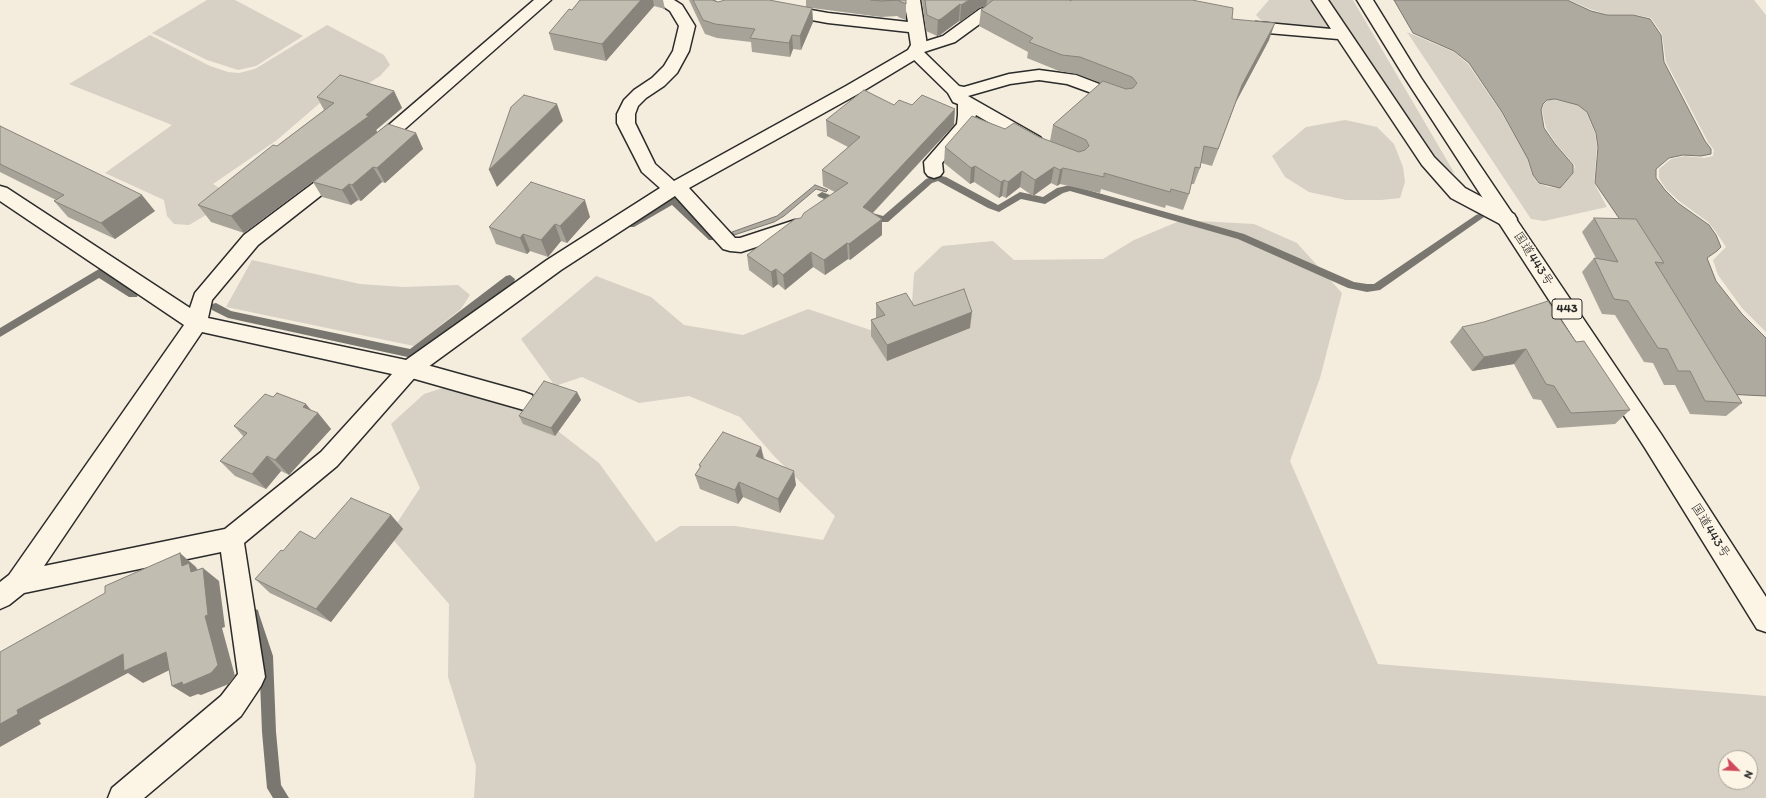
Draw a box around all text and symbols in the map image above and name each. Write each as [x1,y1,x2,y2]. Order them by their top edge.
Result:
street label: 国道443号 [1510,229,1556,289]
road number: 443 [1552,299,1582,319]
street label: 国道443号 [1687,501,1733,561]
north arrow [1718,750,1758,790]
text: N [1741,769,1756,781]

